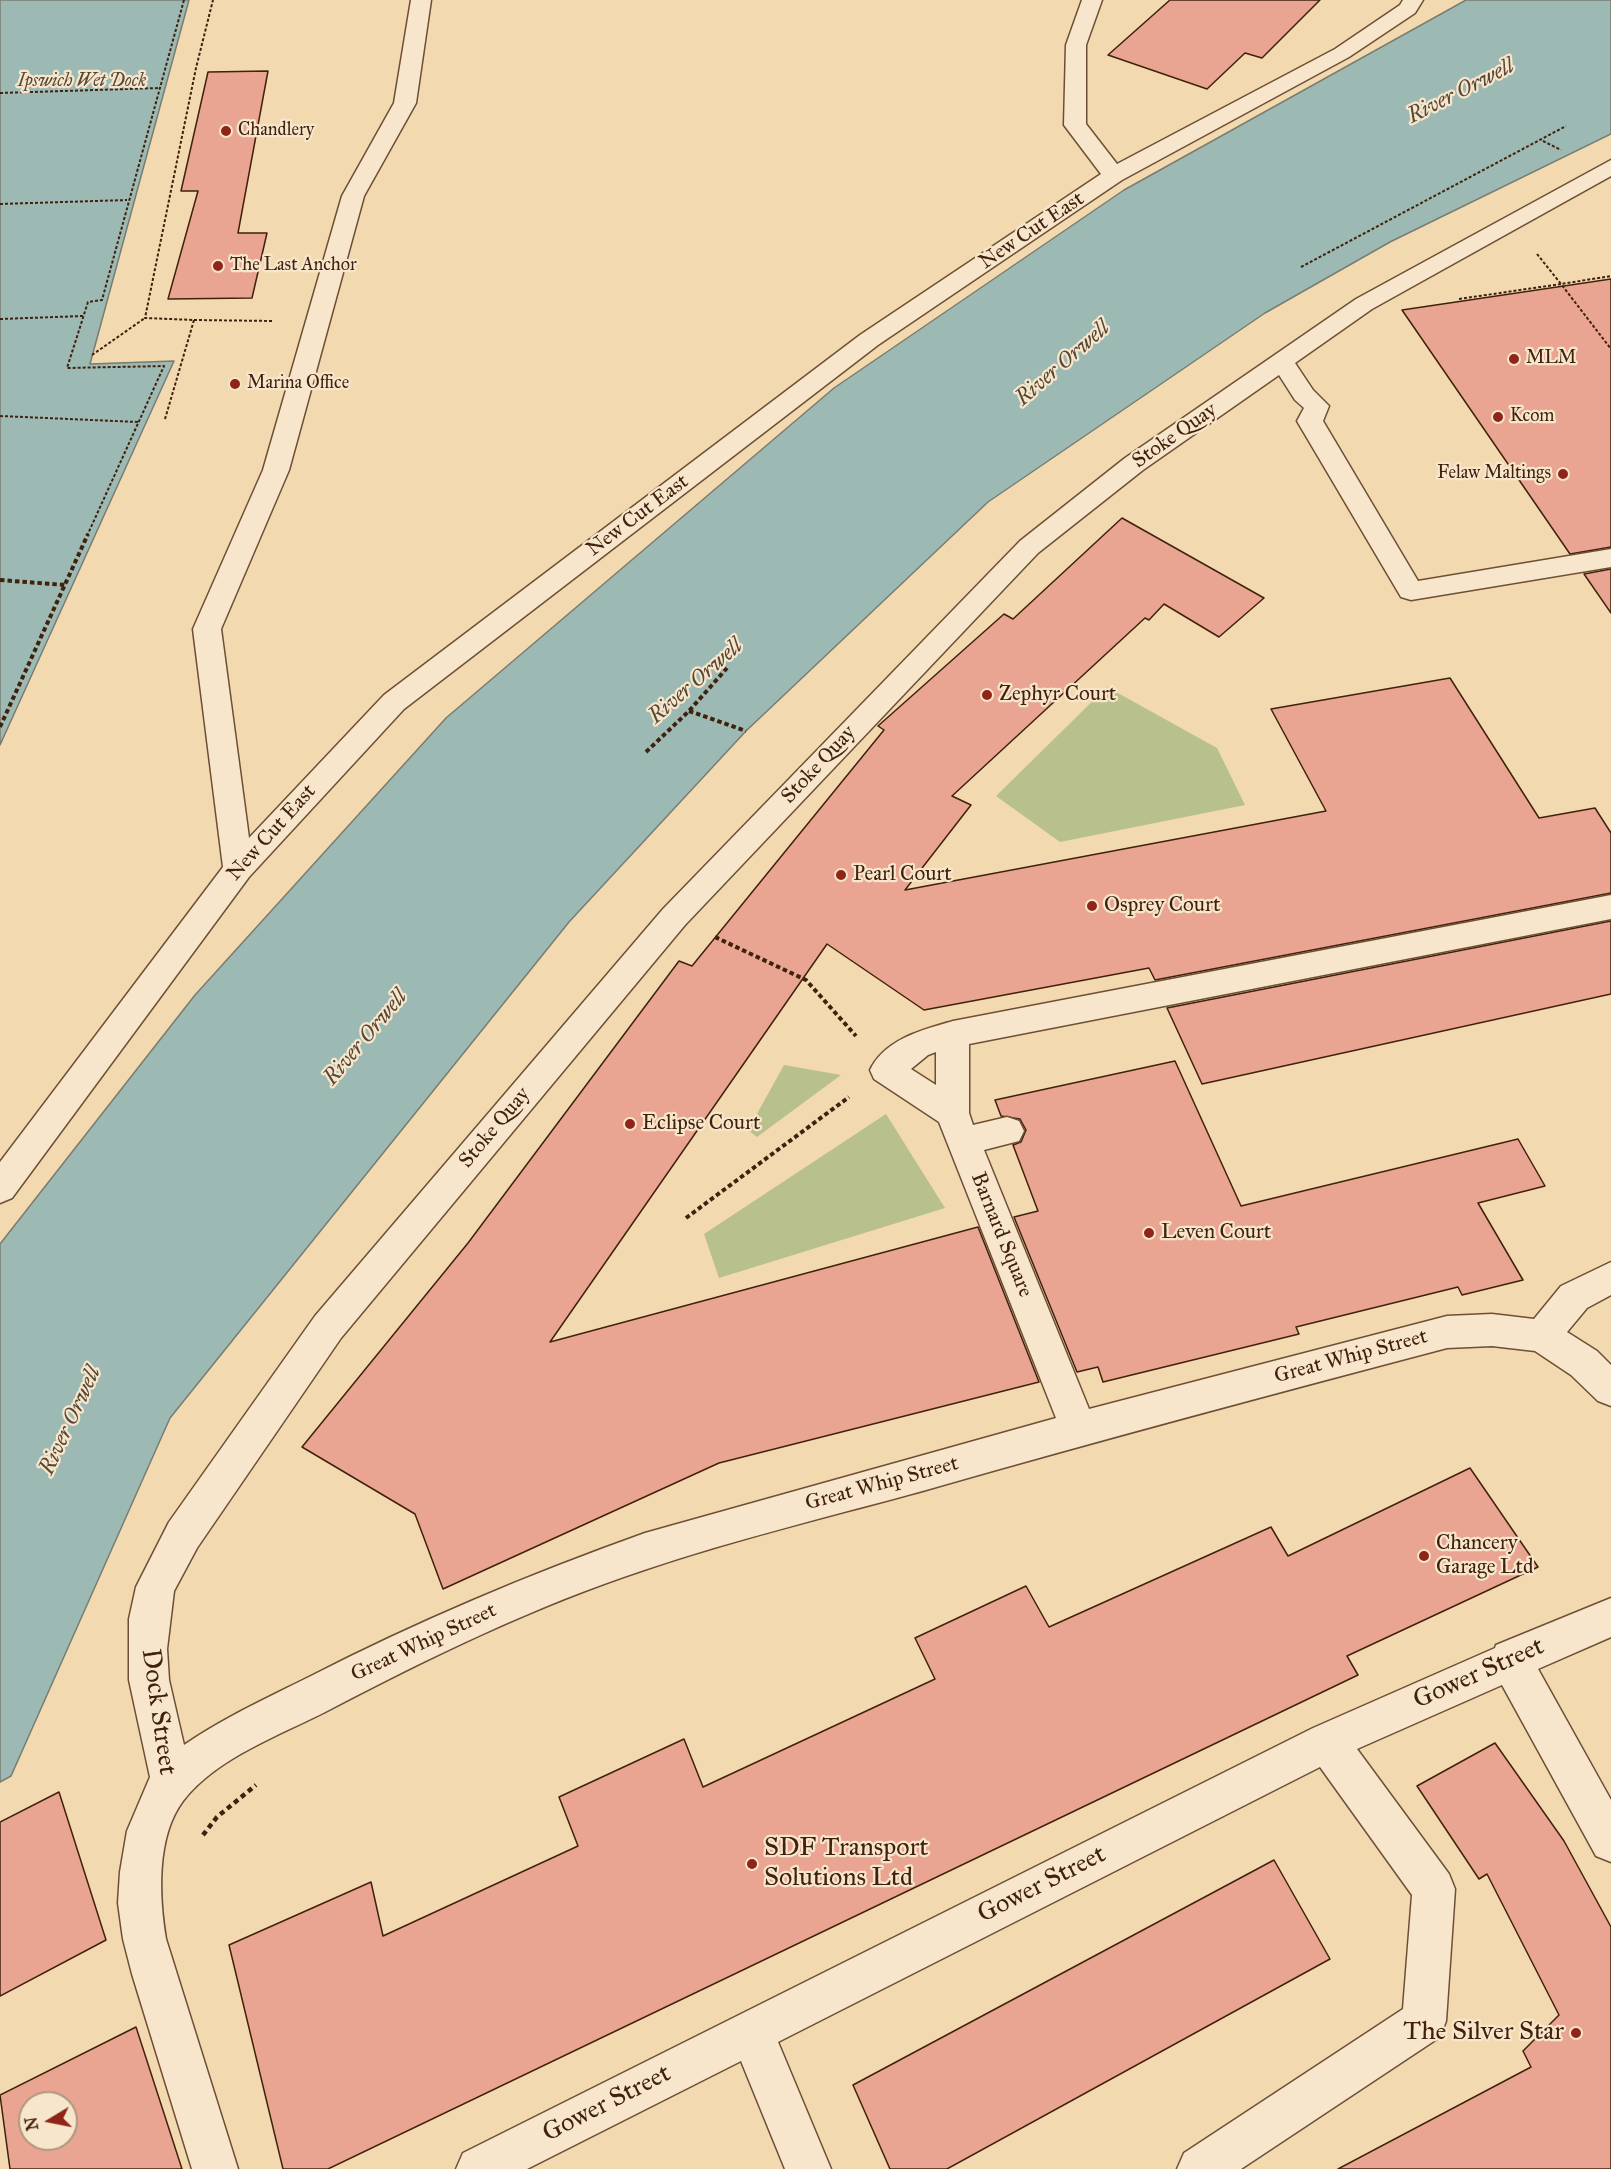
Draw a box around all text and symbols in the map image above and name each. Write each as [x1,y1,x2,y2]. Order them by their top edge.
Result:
water label: River Orwell [1403,54,1519,130]
water label: Ipswich Wet Dock [18,71,146,93]
place label: Chandlery [238,120,314,142]
marker: Chandlery [219,124,233,138]
street label: New Cut East [975,187,1089,275]
place label: The Last Anchor [230,255,357,277]
marker: The Last Anchor [211,259,225,273]
water label: River Orwell [1010,316,1116,412]
place label: MLM [1526,348,1576,370]
marker: MLM [1507,352,1521,366]
place label: Marina Office [247,373,349,395]
marker: Marina Office [228,377,242,391]
street label: Stoke Quay [1128,398,1222,474]
place label: Kcom [1510,406,1554,428]
marker: Kcom [1491,410,1505,424]
place label: Felaw Maltings [1437,463,1551,485]
marker: Felaw Maltings [1556,467,1570,481]
street label: New Cut East [582,470,694,562]
water label: River Orwell [643,634,749,730]
place label: Zephyr Court [999,682,1116,708]
marker: Zephyr Court [980,688,994,702]
street label: Stoke Quay [777,721,861,809]
street label: New Cut East [222,780,322,886]
place label: Pearl Court [853,862,952,888]
marker: Pearl Court [834,868,848,882]
place label: Osprey Court [1104,893,1220,919]
marker: Osprey Court [1085,899,1099,913]
water label: River Orwell [319,985,413,1091]
street label: Stoke Quay [454,1083,536,1173]
place label: Eclipse Court [642,1111,760,1137]
marker: Eclipse Court [623,1117,637,1131]
street label: Barnard Square [965,1169,1037,1301]
place label: Leven Court [1161,1220,1271,1246]
marker: Leven Court [1142,1226,1156,1240]
street label: Great Whip Street [1272,1324,1430,1390]
water label: River Orwell [34,1363,108,1479]
street label: Great Whip Street [803,1451,961,1517]
place label: Chancery Garage Ltd [1436,1531,1534,1581]
marker: Chancery Garage Ltd [1417,1549,1431,1563]
street label: Great Whip Street [347,1598,501,1688]
street label: Gower Street [1409,1631,1549,1717]
street label: Dock Street [134,1647,182,1777]
place label: SDF Transport Solutions Ltd [764,1833,928,1894]
street label: Gower Street [973,1839,1111,1931]
marker: SDF Transport Solutions Ltd [745,1857,759,1871]
place label: The Silver Star [1403,2017,1564,2049]
marker: The Silver Star [1569,2026,1583,2040]
street label: Gower Street [538,2058,676,2150]
north arrow [18,2091,78,2151]
text: N [21,2116,42,2132]

